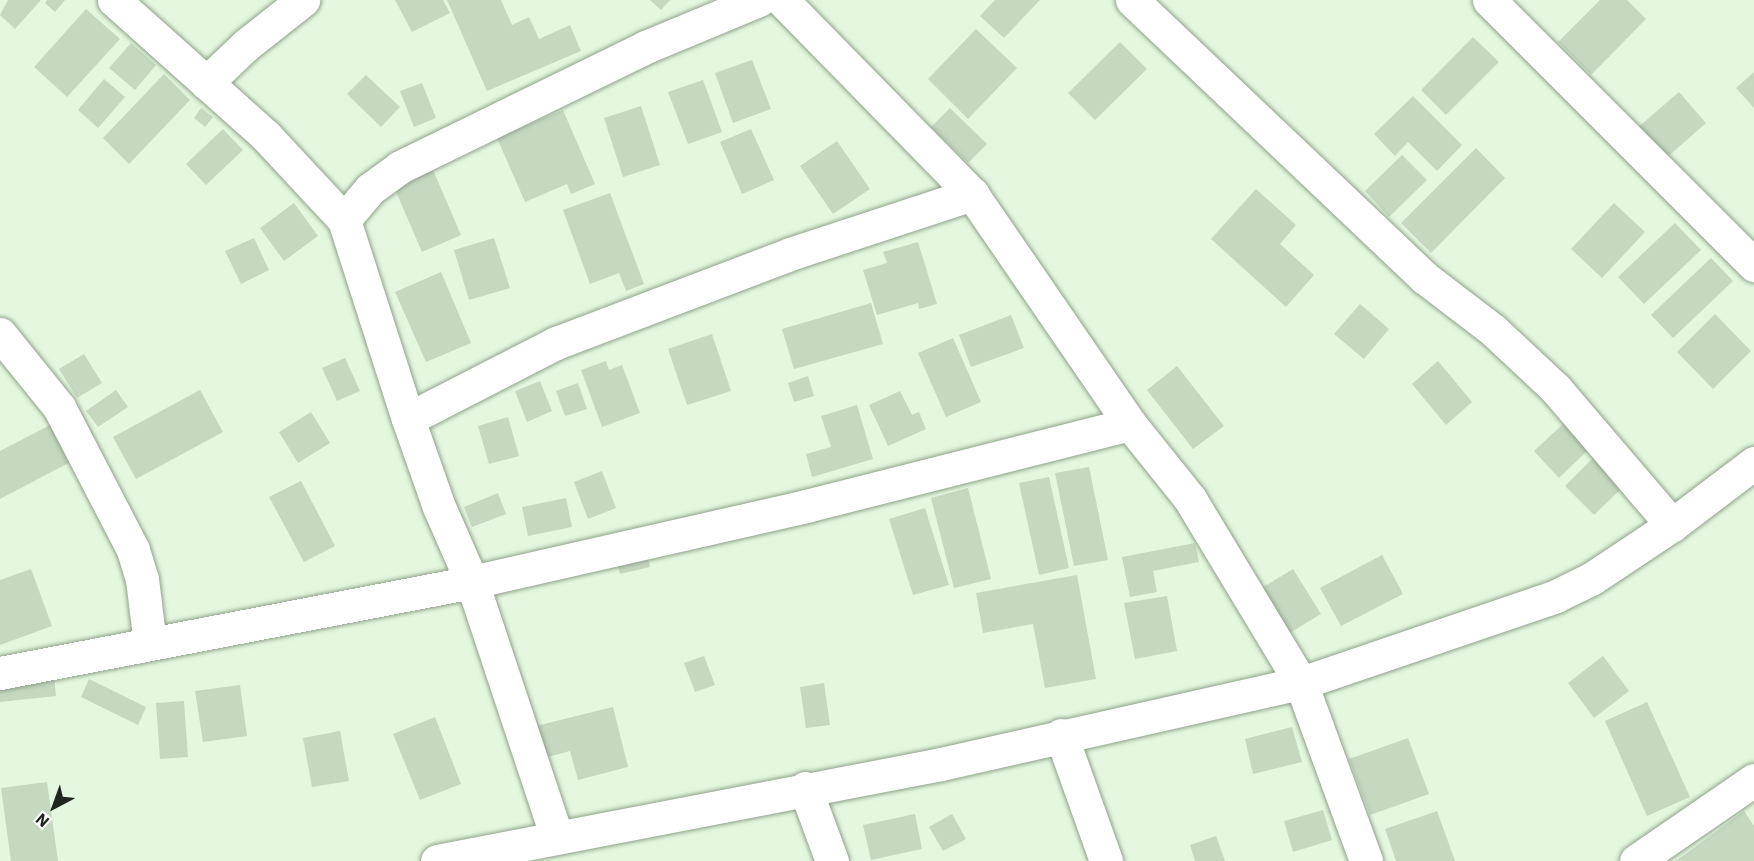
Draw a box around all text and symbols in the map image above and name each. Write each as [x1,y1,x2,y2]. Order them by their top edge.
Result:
north arrow [24,777,84,837]
text: N [31,809,53,832]

